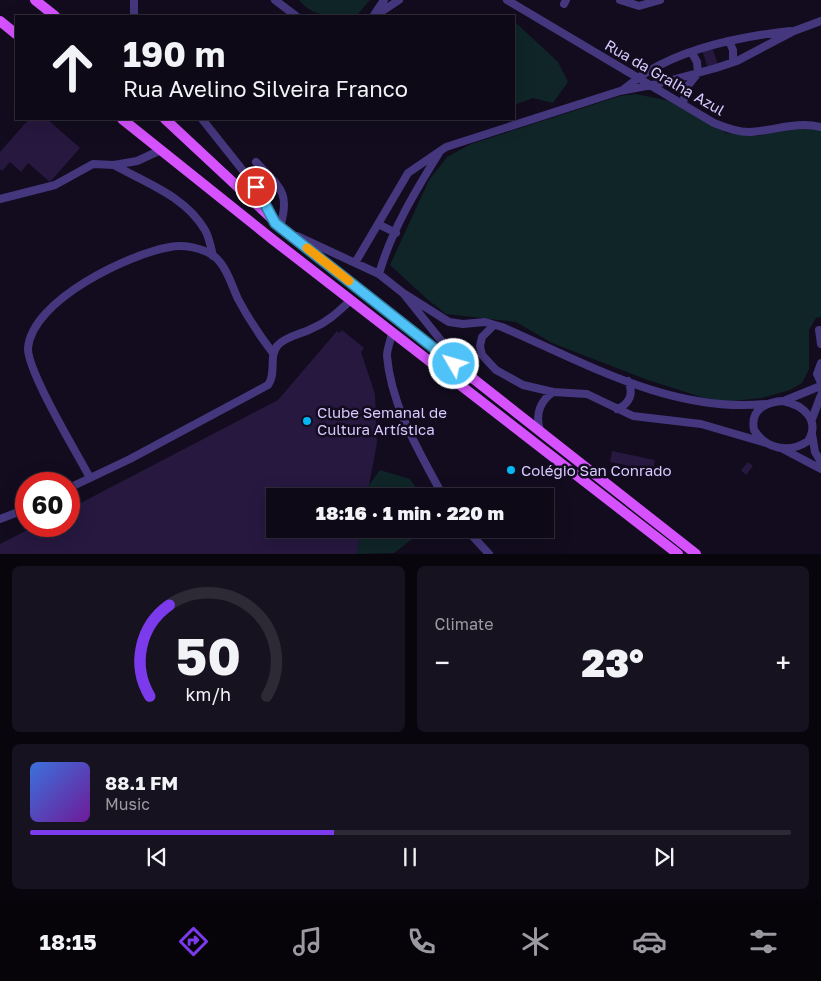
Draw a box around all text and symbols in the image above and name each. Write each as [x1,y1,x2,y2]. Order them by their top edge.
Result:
text: 190 m [123,33,225,75]
icon: ahead [40,35,105,100]
street label: Rua da Gralha Azul [602,35,728,119]
text: Rua Avelino Silveira Franco [123,75,408,102]
pin [235,166,277,208]
icon: arrive [242,173,270,201]
position arrow [427,337,479,389]
place label: Clube Semanal de Cultura Artística [317,403,447,438]
marker: Clube Semanal de Cultura Artística [301,415,313,427]
place label: Colégio San Conrado [521,461,671,479]
marker: Colégio San Conrado [505,464,517,476]
speed limit sign: 60 [15,472,80,537]
text: 18:16 · 1 min · 220 m [316,501,504,524]
text: Climate [435,614,494,634]
text: 50 [175,624,241,686]
text: 23° [582,640,644,685]
text: − [435,646,450,679]
text: + [776,646,791,679]
text: km/h [186,683,231,705]
text: 88.1 FM [105,771,178,794]
text: Music [105,794,150,814]
icon: previous [143,843,171,871]
icon: pause [396,843,424,871]
icon: next [650,843,678,871]
icon: directions [176,924,211,959]
icon: music [290,924,325,959]
icon: phone [404,924,439,959]
icon: climate [518,924,553,959]
icon: car [632,924,667,959]
icon: filters [746,924,781,959]
text: 18:15 [40,928,97,955]

